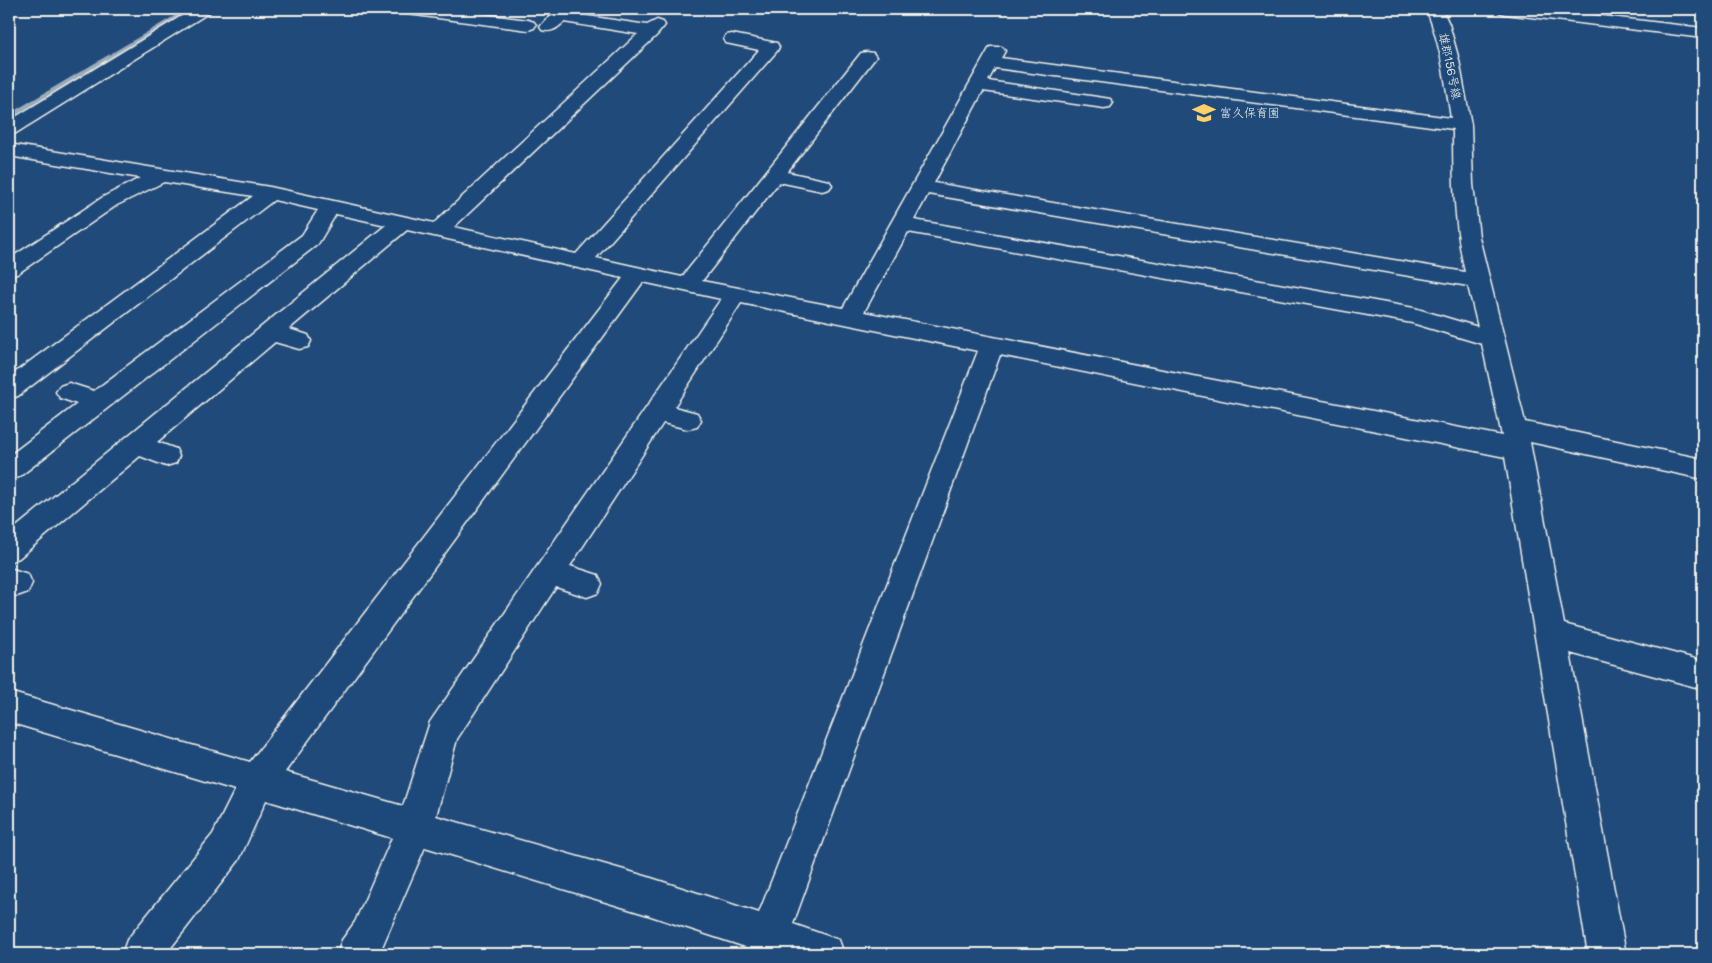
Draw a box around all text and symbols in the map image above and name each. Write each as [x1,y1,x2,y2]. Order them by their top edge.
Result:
street label: 雄郡156号線 [1436,31,1466,101]
school or university icon: 富久保育園 [1191,100,1217,126]
place label: 富久保育園 [1220,104,1280,120]

